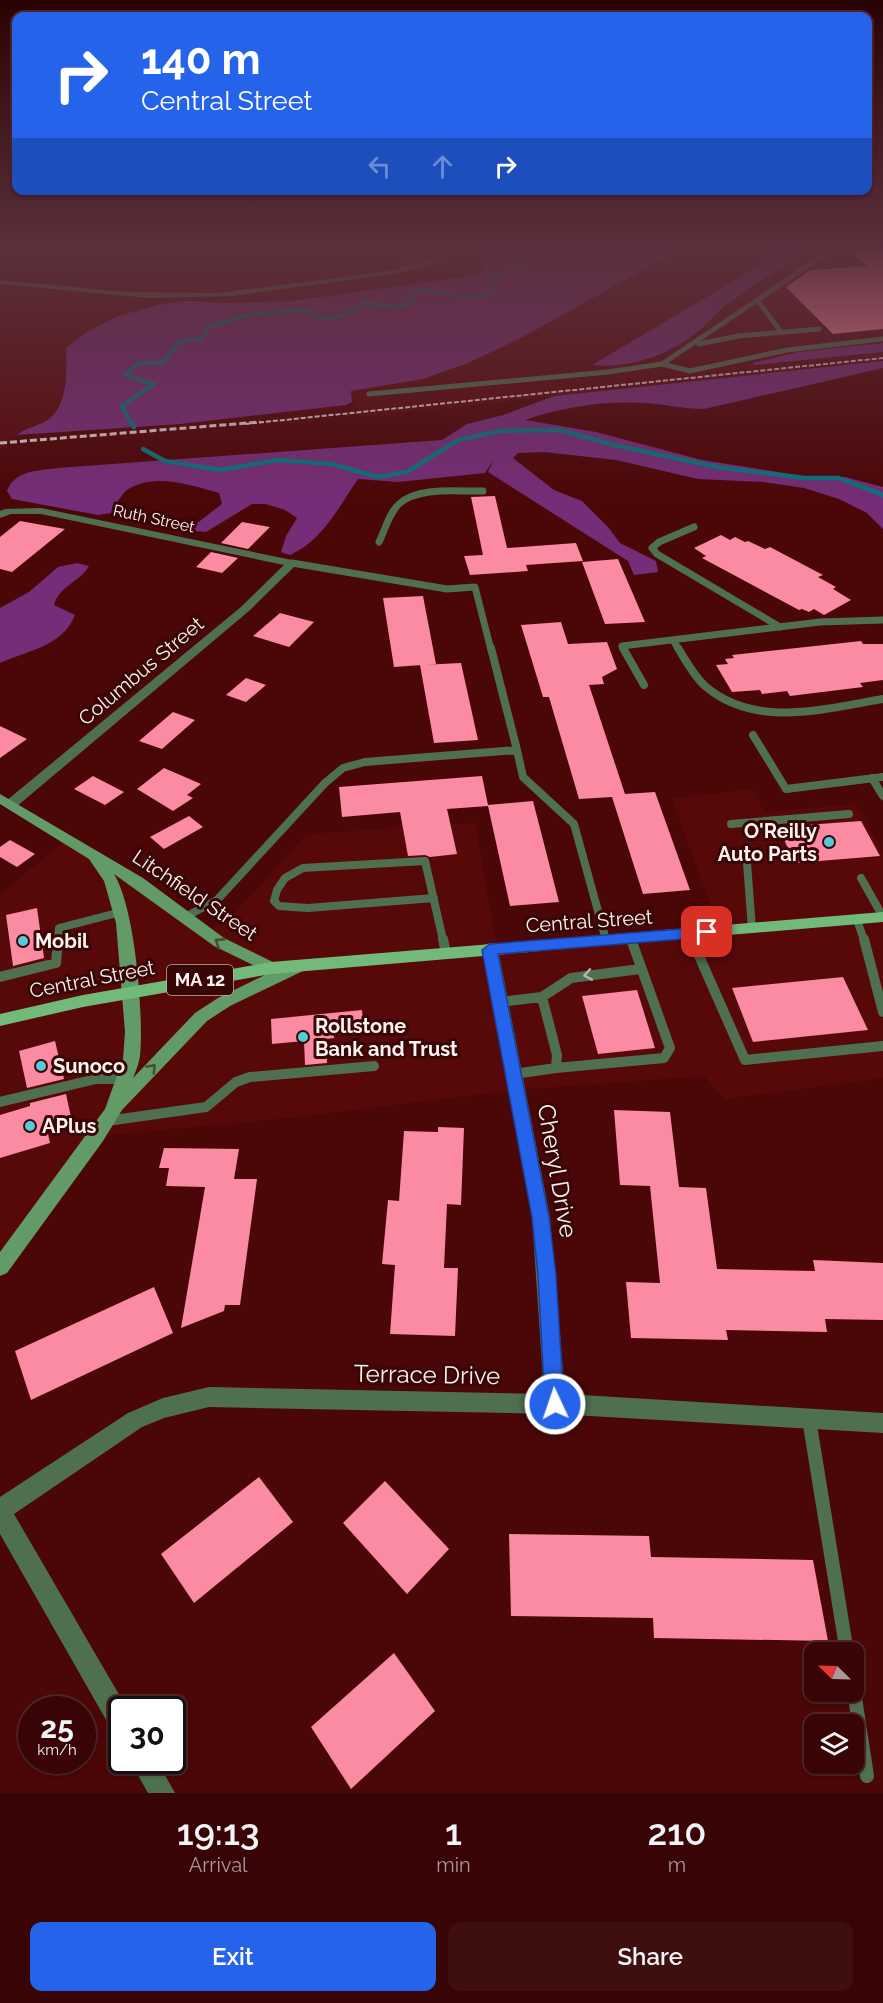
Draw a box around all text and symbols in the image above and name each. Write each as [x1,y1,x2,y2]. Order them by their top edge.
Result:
text: 140 m [141,35,261,84]
icon: right [42,36,120,114]
text: Central Street [141,85,312,116]
icon: left [363,150,396,183]
icon: ahead [426,150,459,183]
icon: right [489,150,522,183]
street label: Ruth Street [111,501,197,537]
street label: Columbus Street [74,612,209,730]
place label: O'Reilly Auto Parts [718,819,817,866]
marker: O'Reilly Auto Parts [822,835,836,849]
street label: Litchfield Street [128,844,262,946]
street label: Central Street [525,905,653,937]
pin [681,906,732,957]
icon: arrive [690,915,723,948]
place label: Mobil [35,929,89,953]
marker: Mobil [16,934,30,948]
one-way arrow [214,938,225,949]
street label: Central Street [27,955,157,1003]
road number: MA 12 [167,965,233,995]
one-way arrow [583,968,593,981]
place label: Rollstone Bank and Trust [315,1014,458,1061]
marker: Rollstone Bank and Trust [296,1030,310,1044]
place label: Sunoco [53,1054,125,1078]
marker: Sunoco [34,1059,48,1073]
one-way arrow [145,1064,156,1075]
street label: Cheryl Drive [531,1102,584,1240]
place label: APlus [42,1114,97,1138]
marker: APlus [23,1119,37,1133]
street label: Terrace Drive [354,1359,500,1390]
position arrow [523,1372,587,1436]
north arrow [804,1642,864,1702]
map controls [804,1642,864,1774]
speed limit sign: 30 [108,1696,186,1774]
text: 25 [40,1710,74,1745]
button: layers [804,1714,864,1774]
text: km/h [37,1741,77,1759]
text: 19:13 [177,1811,260,1853]
text: 1 [445,1811,462,1853]
text: 210 [647,1811,706,1853]
text: Arrival [189,1853,248,1877]
text: min [436,1853,471,1877]
text: m [668,1853,686,1877]
button: Exit [30,1922,436,1991]
button: Share [448,1922,853,1991]

